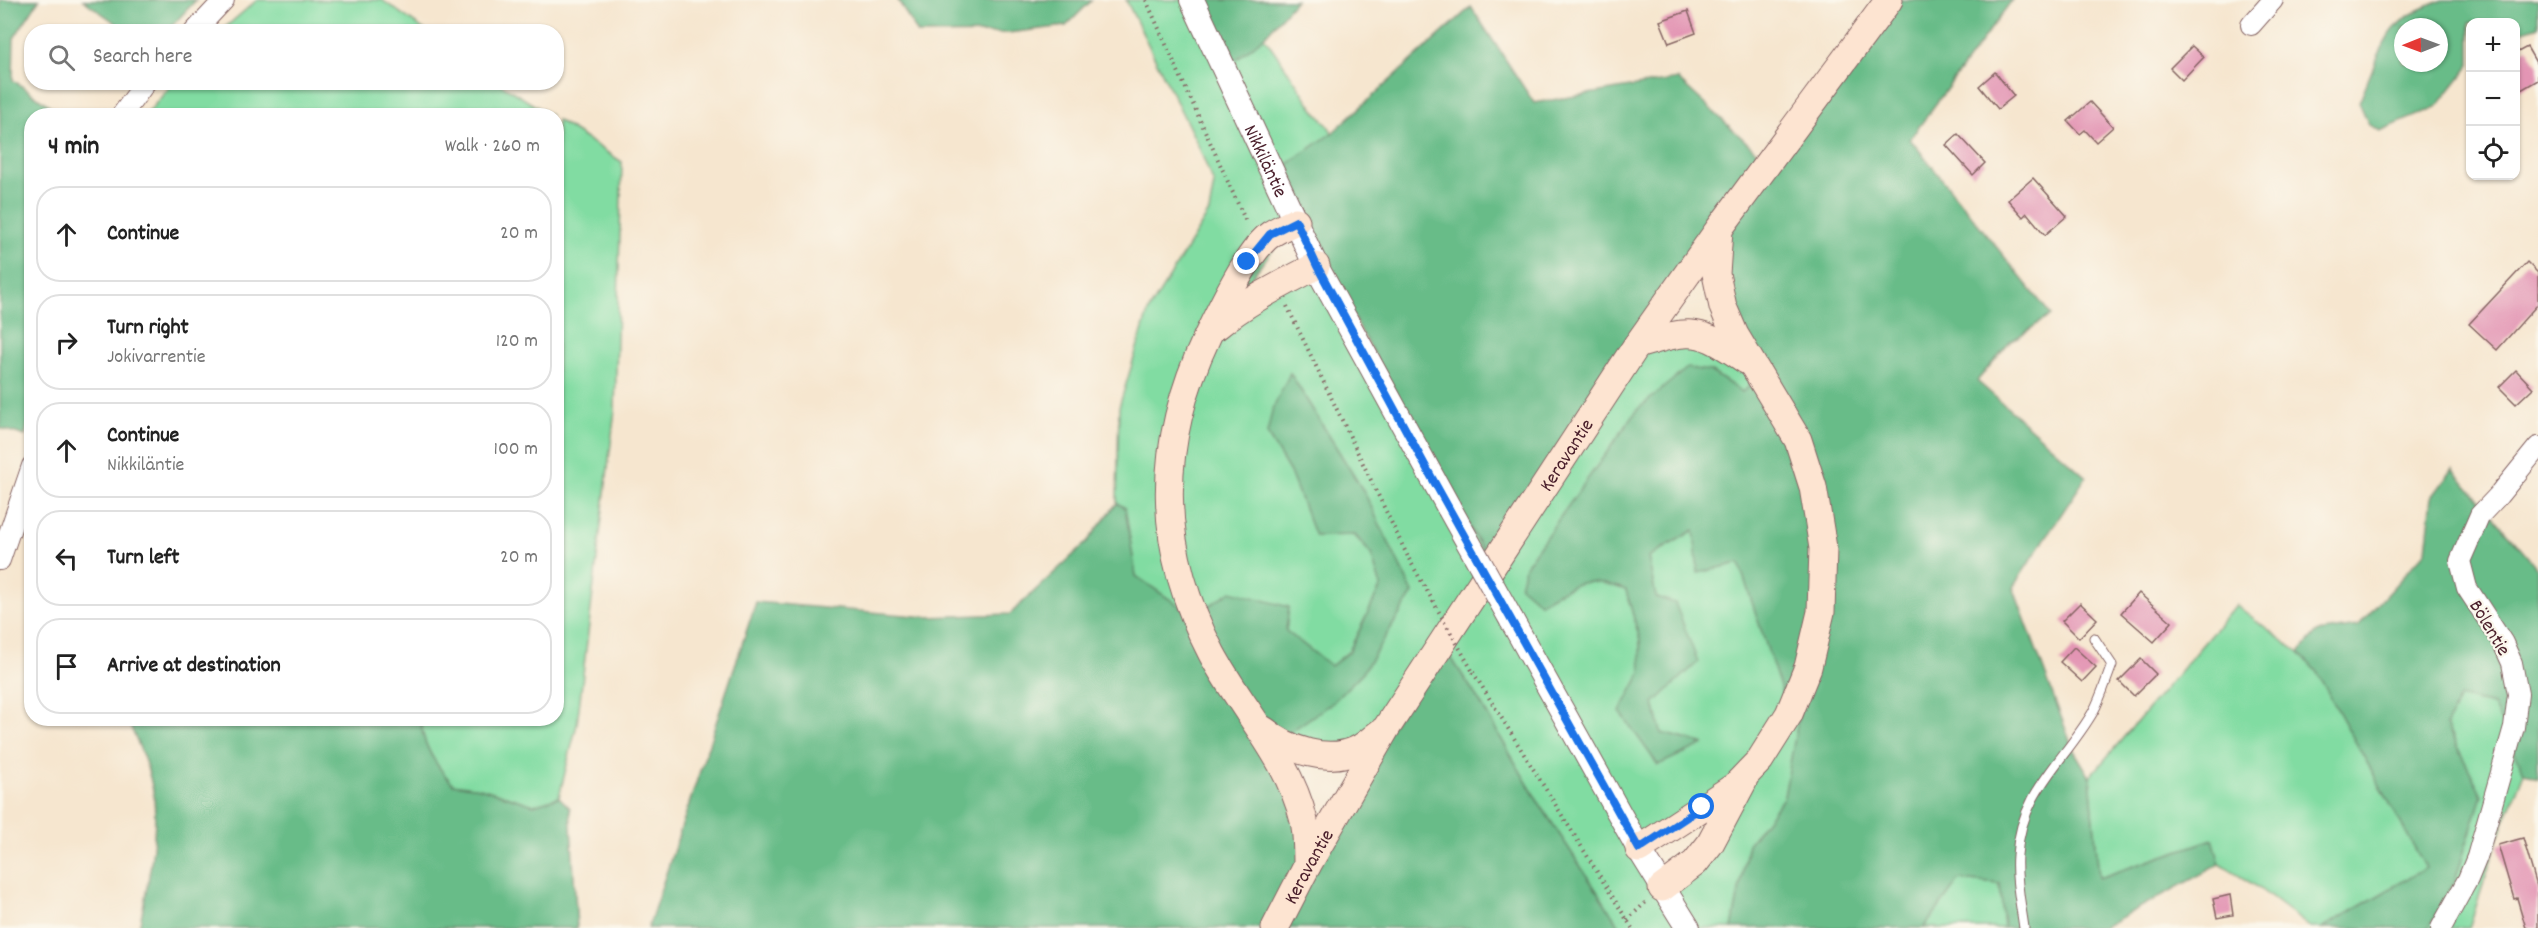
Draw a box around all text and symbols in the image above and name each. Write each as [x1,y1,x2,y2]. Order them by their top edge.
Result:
north arrow [2394,18,2448,72]
map controls [2466,18,2520,180]
button: + [2466,18,2520,72]
search box [24,24,564,90]
icon: search [45,41,78,74]
text: Search here [93,42,192,73]
button: − [2466,72,2520,126]
street label: Nikkiläntie [1235,121,1293,203]
button: locate [2466,126,2520,180]
text: 4 min [48,129,99,166]
text: Walk · 260 m [445,133,540,161]
icon: ahead [50,218,83,251]
text: Continue [107,219,179,250]
text: 20 m [500,220,538,248]
route end [1233,248,1259,274]
text: Turn right [107,313,189,344]
icon: right [50,326,83,359]
text: 120 m [496,328,538,356]
text: Jokivarrentie [107,344,205,372]
street label: Keravantie [1534,414,1602,498]
text: Continue [107,421,179,452]
icon: ahead [50,434,83,467]
text: 100 m [494,436,538,464]
text: Nikkiläntie [107,452,184,480]
icon: left [50,542,83,575]
text: Turn left [107,543,179,574]
text: 20 m [500,544,538,572]
street label: Bölentie [2461,595,2516,662]
icon: arrive [50,650,83,683]
text: Arrive at destination [107,651,281,682]
route start [1688,793,1714,819]
street label: Keravantie [1279,825,1342,910]

